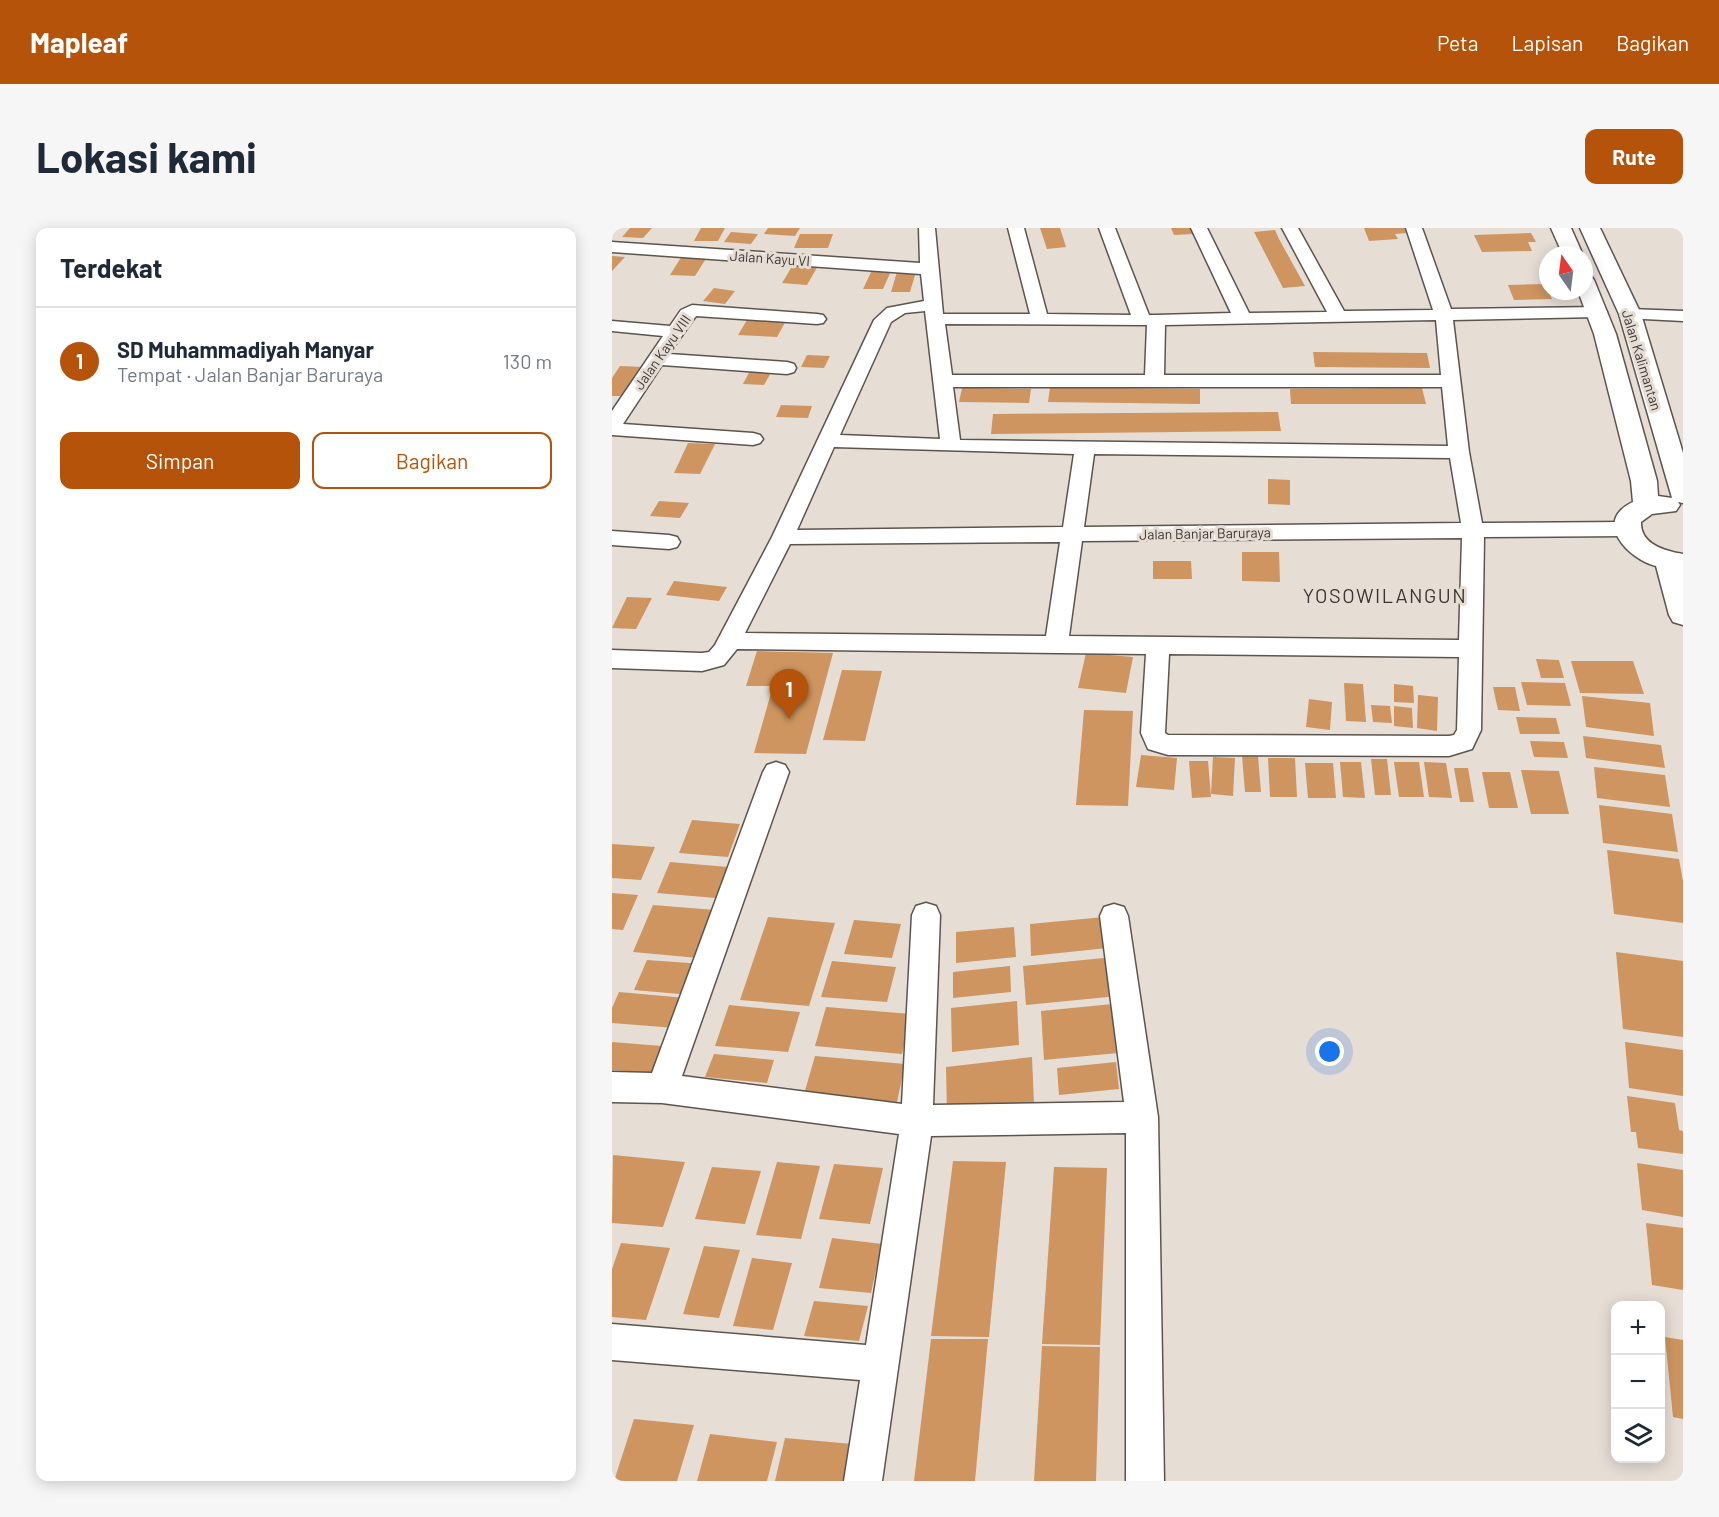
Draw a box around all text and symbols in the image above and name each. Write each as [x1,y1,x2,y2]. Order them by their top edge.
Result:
text: Mapleaf [30,25,128,59]
text: Peta [1437,30,1478,55]
text: Lapisan [1511,30,1583,55]
text: Bagikan [1616,30,1689,55]
button: Rute [1585,129,1683,184]
text: Lokasi kami [36,131,257,181]
north arrow [1539,246,1593,300]
street label: Jalan Kayu VI [729,247,811,269]
text: Terdekat [60,252,162,283]
street label: Jalan Kalimantan [1619,308,1665,412]
street label: Jalan Kayu VIII [630,311,694,393]
text: SD Muhammadiyah Manyar [117,336,374,362]
text: 1 [76,349,83,373]
text: 130 m [503,349,552,373]
text: Tempat · Jalan Banjar Baruraya [117,362,383,386]
button: Simpan [60,432,300,489]
button: Bagikan [312,432,552,489]
street label: Jalan Banjar Baruraya [1139,523,1271,543]
district label: YOSOWILANGUN [1303,583,1467,607]
pin: 1 [770,670,808,719]
your location [1315,1037,1344,1066]
map controls [1611,1301,1665,1463]
button: + [1611,1301,1665,1355]
button: − [1611,1355,1665,1409]
button: layers [1611,1409,1665,1463]

